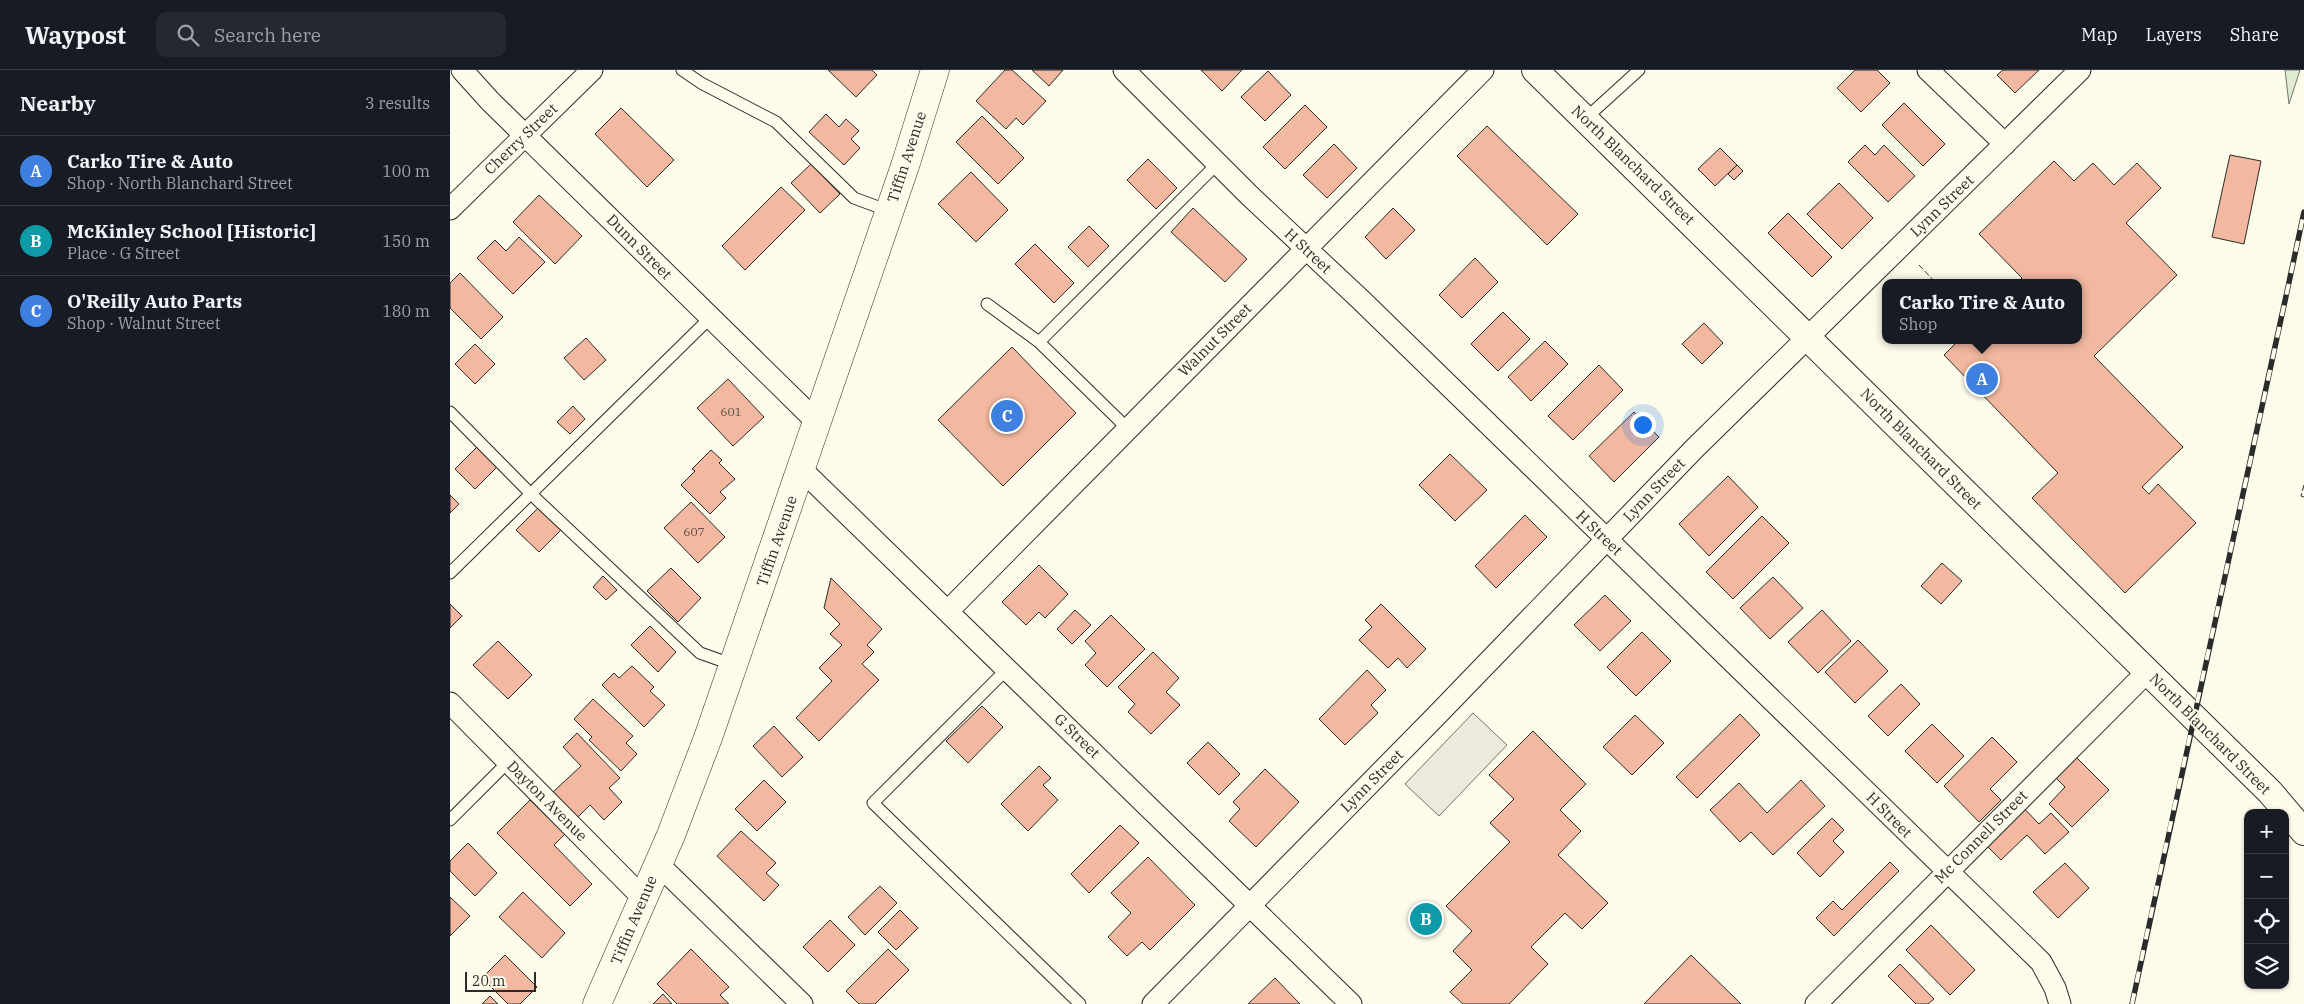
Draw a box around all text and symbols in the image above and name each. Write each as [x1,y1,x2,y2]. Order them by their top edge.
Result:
search box [156,12,506,57]
text: Waypost [25,19,126,51]
icon: search [174,21,202,49]
text: Search here [214,23,321,47]
text: Map [2081,23,2118,46]
text: Layers [2146,23,2202,46]
text: Share [2230,23,2279,46]
text: Nearby [20,89,96,117]
text: 3 results [365,93,430,113]
street label: Cherry Street [480,99,561,178]
street label: North Blanchard Street [1568,101,1699,228]
street label: Tiffin Avenue [883,109,930,205]
text: Carko Tire & Auto [67,149,233,173]
text: A [30,161,42,181]
text: 100 m [382,161,430,181]
street label: Lynn Street [1906,171,1977,241]
text: Shop · North Blanchard Street [67,173,293,193]
street label: Dunn Street [603,210,676,283]
text: McKinley School [Historic] [67,219,316,243]
street label: H Street [1281,224,1336,277]
text: B [30,231,42,251]
text: 150 m [382,231,430,251]
text: Place · G Street [67,243,180,263]
popup [1882,279,2082,344]
text: O'Reilly Auto Parts [67,289,242,313]
text: Carko Tire & Auto [1899,290,2065,314]
street label: Walnut Street [1174,299,1255,380]
text: C [31,301,41,321]
text: 180 m [382,301,430,321]
text: Shop · Walnut Street [67,313,220,333]
text: Shop [1899,314,1937,334]
pin: A [1966,360,1998,398]
street label: North Blanchard Street [1857,384,1986,513]
pin: C [991,397,1023,435]
house number: 601 [720,404,742,419]
your location [1630,412,1656,438]
street label: Lynn Street [1619,454,1689,525]
street label: Tiffin Avenue [752,493,801,589]
street label: H Street [1572,506,1627,559]
house number: 607 [683,524,705,539]
street label: North Blanchard Street [2146,669,2275,798]
street label: G Street [1050,709,1104,762]
street label: Lynn Street [1336,745,1407,816]
street label: Dayton Avenue [503,756,592,845]
street label: Mc Connell Street [1930,786,2031,887]
street label: H Street [1862,788,1916,842]
map controls [2244,809,2289,989]
button: + [2244,809,2289,854]
button: − [2244,854,2289,899]
street label: Tiffin Avenue [606,872,661,967]
button: locate [2244,899,2289,944]
pin: B [1410,900,1442,938]
button: layers [2244,944,2289,989]
scale bar [465,969,536,992]
text: 20 m [472,972,505,990]

